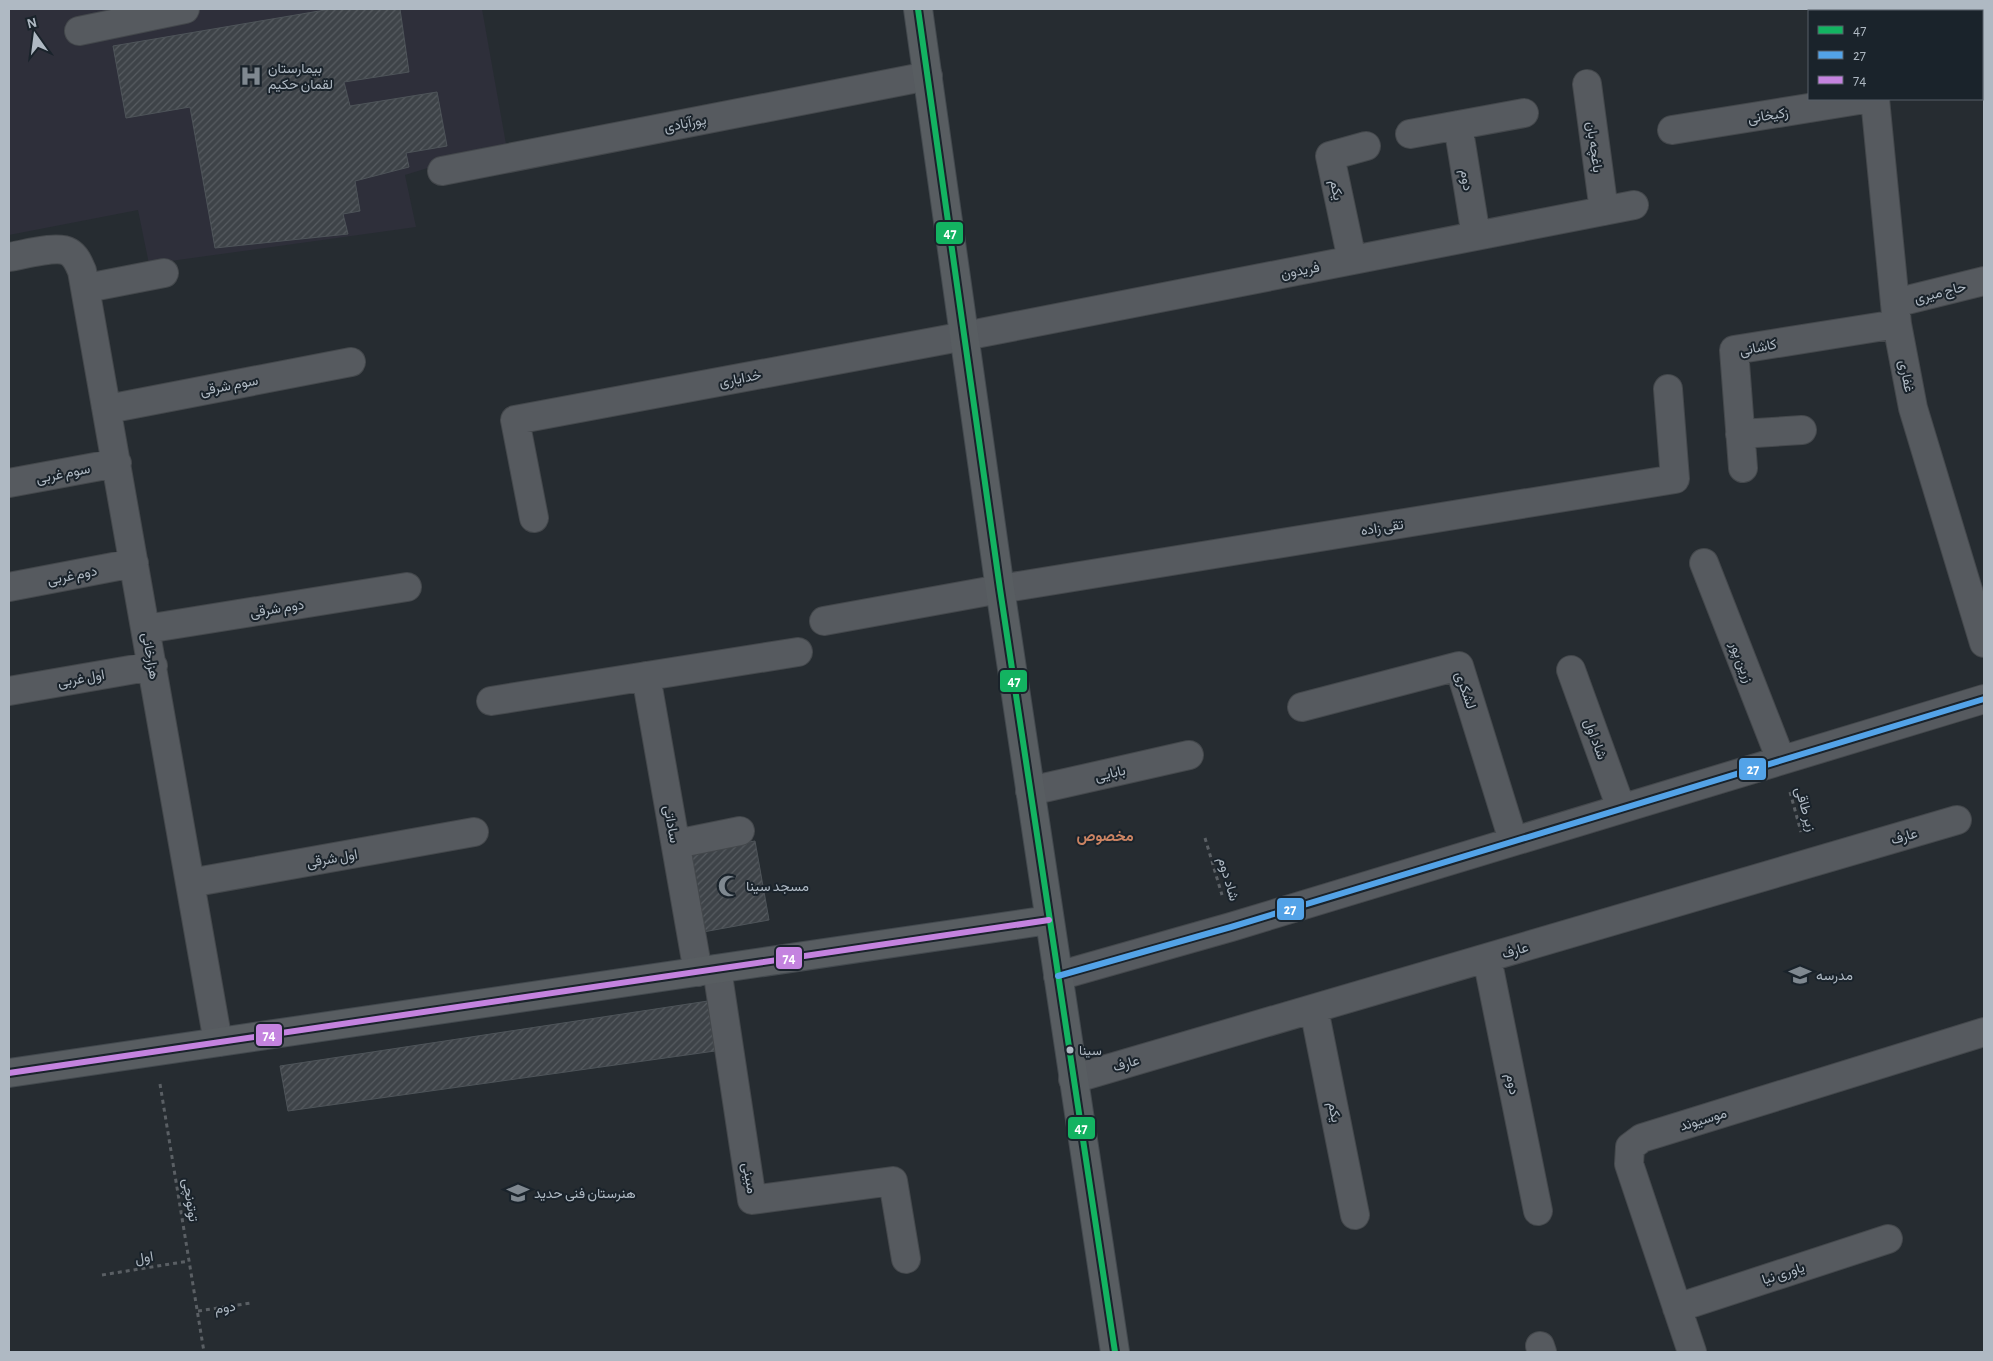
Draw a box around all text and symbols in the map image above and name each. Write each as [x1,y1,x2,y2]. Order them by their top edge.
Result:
north arrow [10,10,60,60]
legend [1808,10,1983,100]
text: N [26,15,39,31]
text: 47 [1853,23,1866,38]
text: 27 [1853,48,1866,63]
place label: بیمارستان لقمان حکیم [268,62,333,93]
hospital icon: بیمارستان لقمان حکیم [238,63,264,89]
text: 74 [1853,73,1866,88]
street label: زکیخانی [1747,106,1790,127]
street label: پورآبادی [663,112,708,137]
street label: باغچه بان [1582,121,1605,174]
street label: دوم [1456,169,1475,192]
street label: یکم [1326,179,1345,202]
line badge: 47 [935,221,964,245]
text: 47 [943,227,957,241]
street label: فریدون [1280,260,1321,283]
street label: حاج میری [1913,280,1968,309]
street label: کاشانی [1738,338,1778,359]
street label: غفاری [1895,359,1916,394]
street label: خدایاری [718,368,763,391]
street label: سوم شرقی [199,373,260,399]
street label: سوم غربی [35,462,92,487]
street label: تقی زاده [1360,518,1405,539]
street label: دوم غربی [46,564,99,589]
street label: دوم شرقی [249,598,306,621]
street label: هزارخانی [138,632,161,681]
street label: زرین پور [1725,639,1755,686]
street label: اول غربی [57,668,106,692]
line badge: 47 [999,669,1028,693]
street label: لشکری [1451,670,1478,711]
text: 47 [1007,675,1021,689]
street label: شاد اول [1579,717,1609,762]
line badge: 27 [1738,757,1767,781]
text: 27 [1747,763,1759,777]
street label: بابایی [1094,764,1127,785]
street label: زیر طاقی [1791,785,1818,834]
street label: ساداتی [660,804,681,844]
street label: عارف [1889,827,1919,848]
district label: مخصوص [1076,829,1134,845]
street label: اول شرقی [305,848,359,872]
street label: شاد دوم [1214,856,1241,903]
mosque icon: مسجد سینا [716,873,742,899]
place label: مسجد سینا [746,880,809,895]
line badge: 27 [1276,897,1305,921]
text: 27 [1284,903,1296,917]
street label: عارف [1500,941,1530,962]
line badge: 74 [775,946,803,970]
text: 74 [782,952,796,966]
school or university icon: مدرسه [1787,962,1813,988]
place label: مدرسه [1816,969,1853,984]
line badge: 74 [255,1023,283,1047]
text: 74 [262,1029,276,1043]
marker: سینا [1065,1045,1075,1055]
place label: سینا [1079,1045,1102,1058]
street label: عارف [1111,1054,1141,1075]
street label: دوم [1502,1072,1521,1096]
street label: یکم [1324,1101,1343,1124]
street label: موسیوند [1678,1106,1729,1135]
line badge: 47 [1067,1116,1096,1140]
text: 47 [1074,1122,1088,1136]
street label: مبینی [738,1162,759,1195]
street label: توتونچی [178,1177,200,1223]
school or university icon: هنرستان فنی حدید [505,1180,531,1206]
place label: هنرستان فنی حدید [534,1187,636,1202]
street label: اول [134,1250,155,1268]
street label: یاوری نیا [1760,1261,1807,1288]
street label: دوم [214,1300,237,1317]

